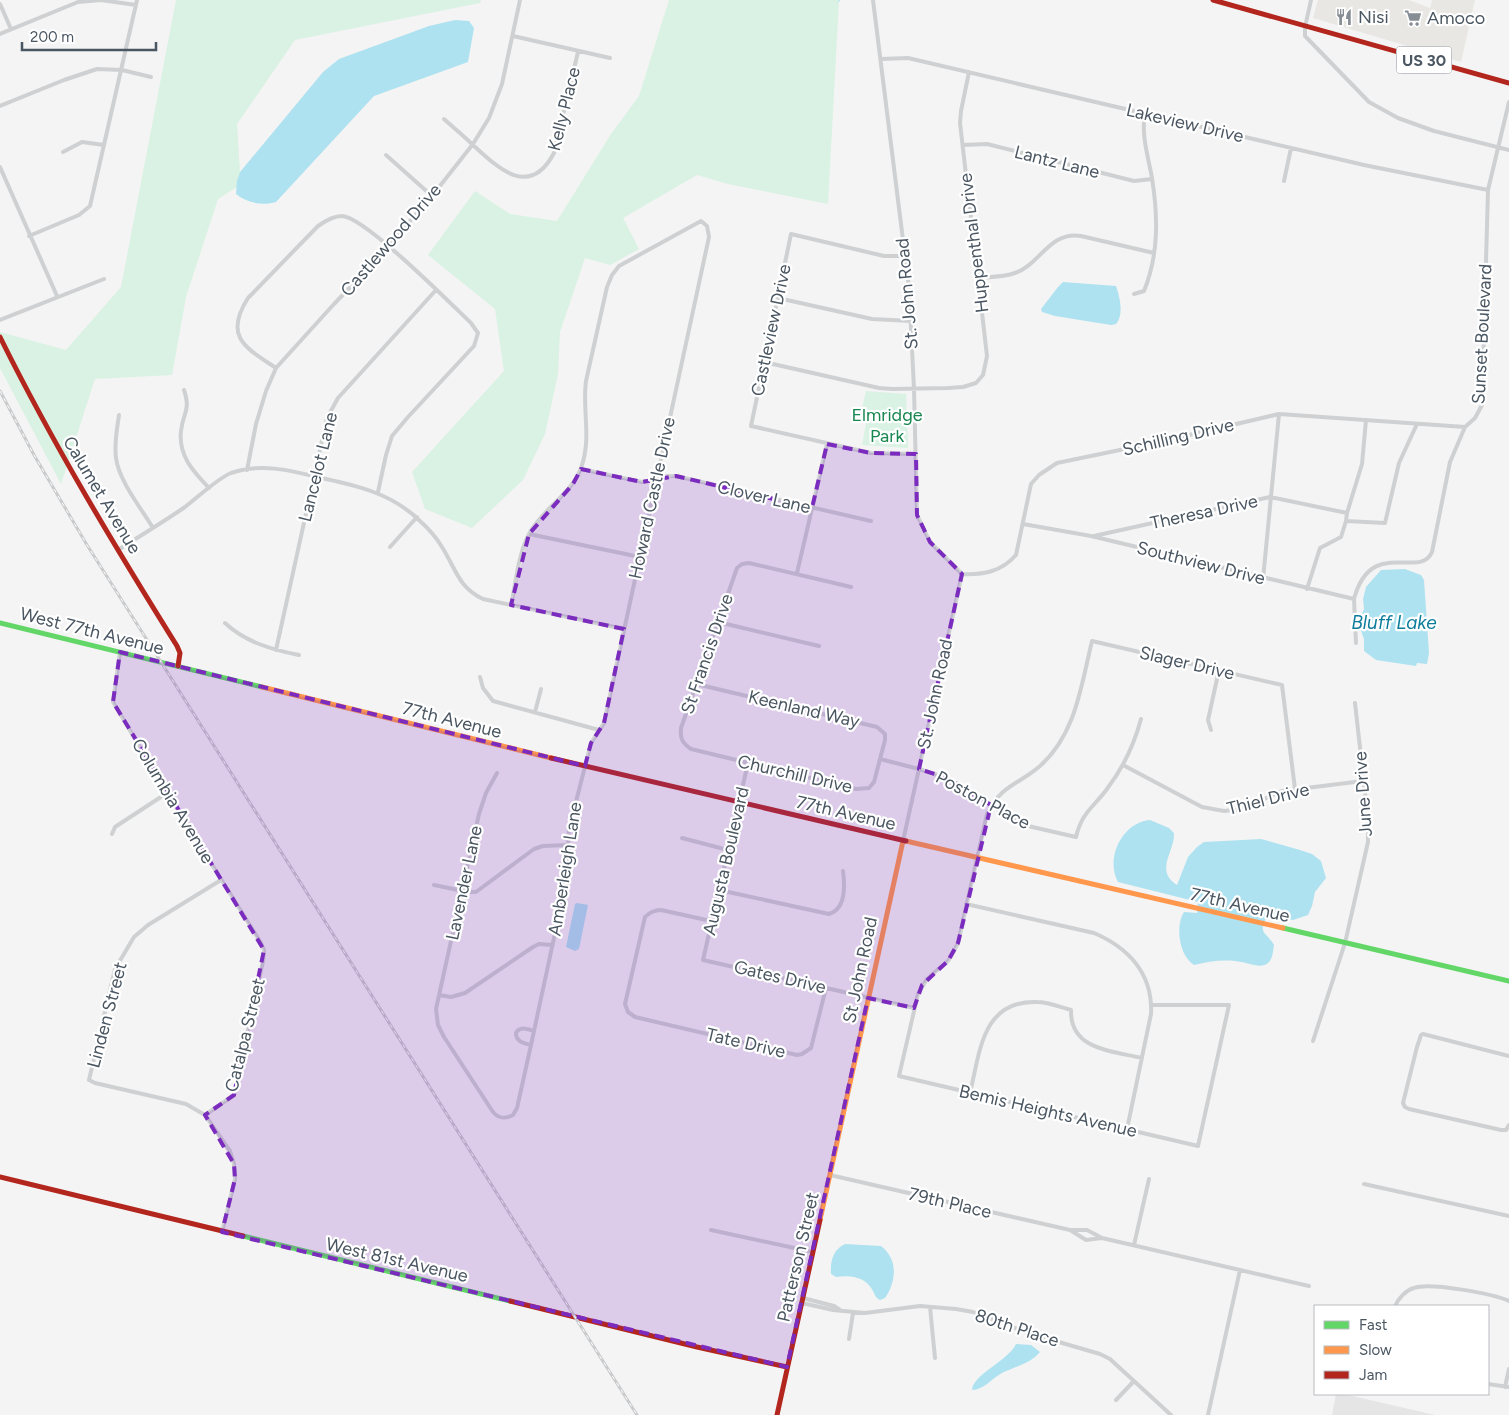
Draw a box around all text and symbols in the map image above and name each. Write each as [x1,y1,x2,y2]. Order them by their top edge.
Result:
place label: Nisi [1358,6,1389,28]
restaurant icon: Nisi [1334,7,1354,27]
place label: Amoco [1427,7,1485,29]
supermarket icon: Amoco [1403,8,1423,28]
scale bar [22,20,156,52]
text: 200 m [30,28,74,46]
road number: US 30 [1396,46,1452,74]
street label: Kelly Place [543,65,585,153]
street label: Lakeview Drive [1124,99,1246,147]
street label: Lantz Lane [1012,141,1102,183]
street label: Huppenthal Drive [954,172,993,314]
street label: Castlewood Drive [336,179,446,301]
street label: St. John Road [891,237,923,351]
street label: Castleview Drive [746,262,796,398]
street label: Sunset Boulevard [1467,263,1497,405]
park label: Elmridge Park [851,404,923,447]
street label: Lancelot Lane [294,410,342,524]
street label: Schilling Drive [1120,413,1236,461]
street label: Howard Castle Drive [624,415,680,581]
street label: Calumet Avenue [58,432,146,558]
street label: Clover Lane [715,476,813,518]
street label: Theresa Drive [1148,490,1260,534]
street label: Southview Drive [1135,536,1268,590]
street label: St Francis Drive [676,591,738,717]
street label: West 77th Avenue [18,602,166,660]
water label: Bluff Lake [1351,611,1437,634]
street label: St. John Road [913,637,957,751]
street label: Slager Drive [1137,641,1237,685]
street label: Keenland Way [746,685,862,733]
street label: 77th Avenue [400,697,504,743]
street label: Columbia Avenue [127,734,219,868]
street label: Churchill Drive [735,750,855,798]
street label: June Drive [1349,751,1377,837]
street label: Poston Place [932,766,1034,834]
street label: Thiel Drive [1225,778,1312,820]
street label: Augusta Boulevard [698,785,754,937]
street label: 77th Avenue [794,791,898,835]
street label: Amberleigh Lane [544,800,586,938]
street label: Lavender Lane [441,823,487,942]
street label: 77th Avenue [1188,883,1292,927]
street label: St John Road [838,915,882,1025]
street label: Gates Drive [732,956,828,998]
street label: Linden Street [82,959,132,1070]
street label: Catalpa Street [220,976,270,1094]
street label: Tate Drive [704,1023,788,1063]
street label: Bemis Heights Avenue [957,1080,1139,1142]
street label: 79th Place [906,1183,994,1223]
street label: Patterson Street [772,1190,824,1324]
street label: West 81st Avenue [324,1233,470,1287]
street label: 80th Place [972,1304,1062,1352]
legend [1314,1305,1489,1395]
text: Fast [1359,1316,1388,1334]
text: Slow [1359,1341,1392,1359]
text: Jam [1359,1366,1387,1384]

